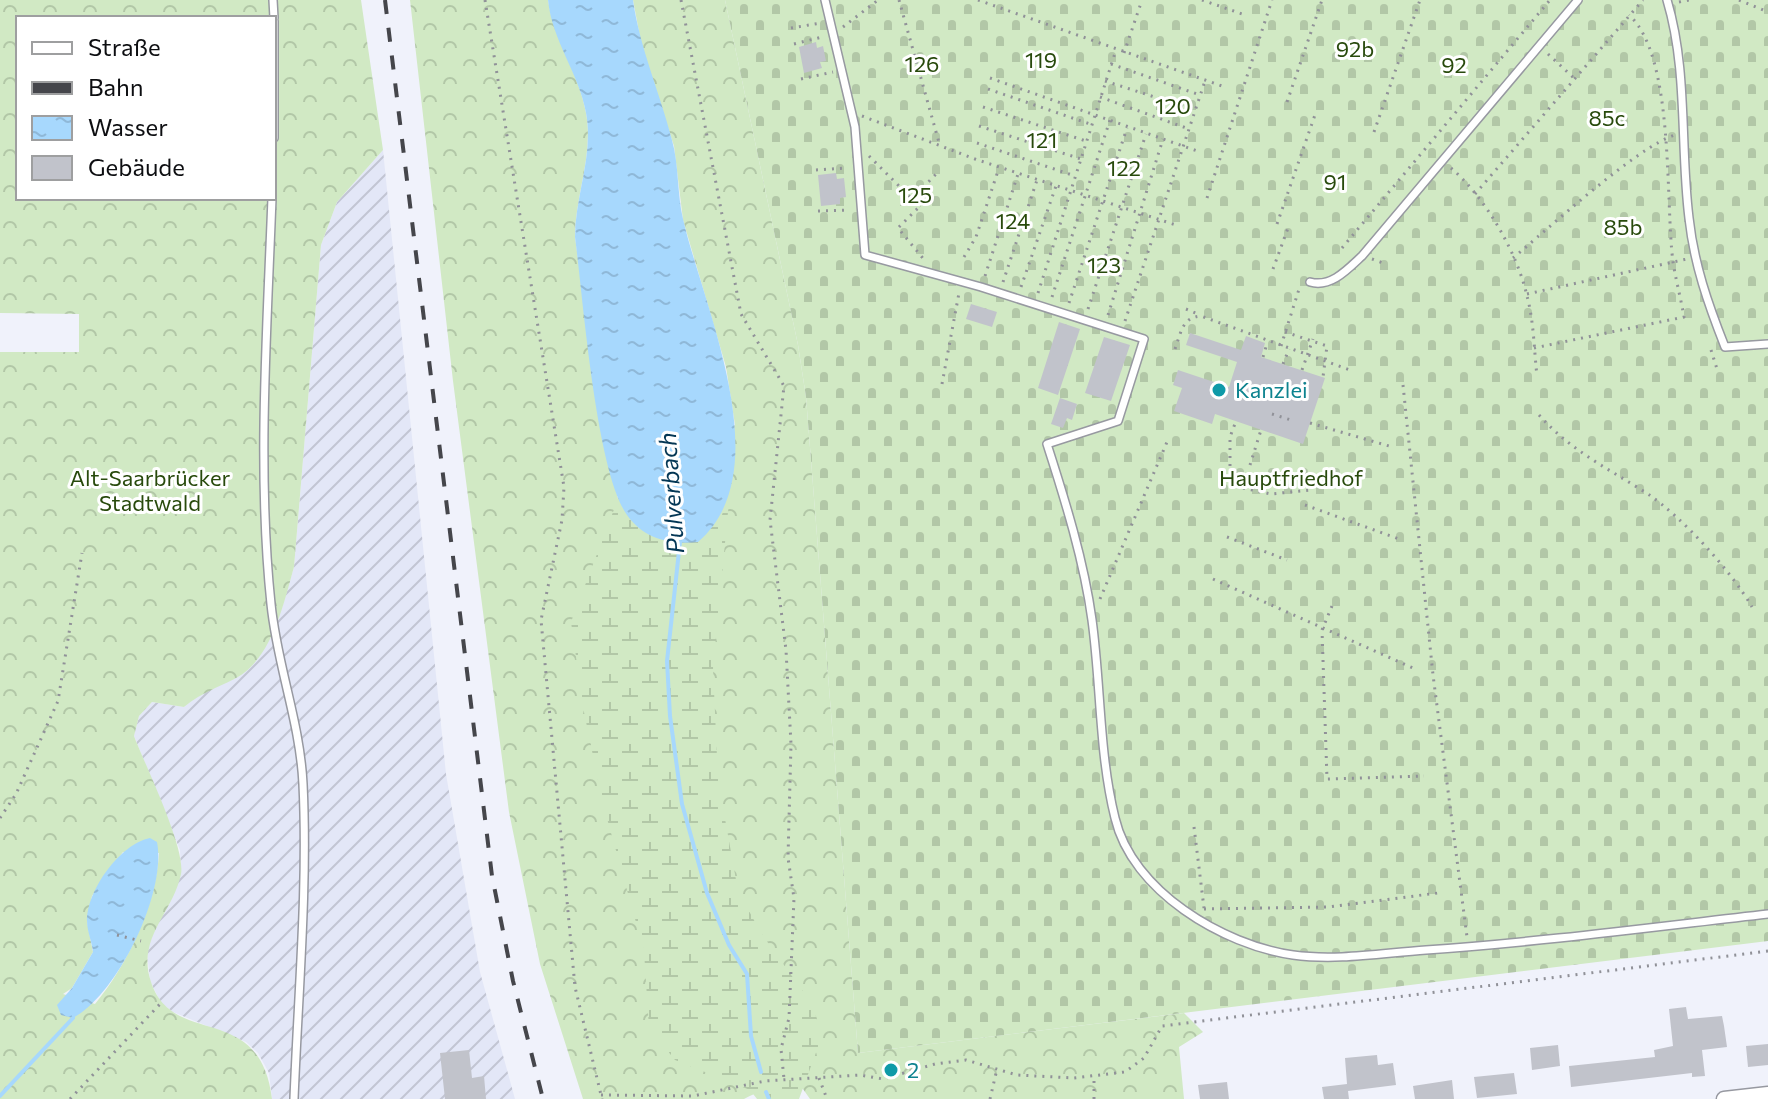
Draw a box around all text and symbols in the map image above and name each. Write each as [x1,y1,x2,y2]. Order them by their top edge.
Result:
legend [16,16,276,200]
text: Straße [88,32,161,61]
park label: 92b [1336,35,1374,62]
park label: 119 [1025,46,1057,73]
park label: 126 [905,50,939,77]
park label: 92 [1441,51,1467,78]
text: Bahn [88,72,144,101]
park label: 120 [1155,92,1191,119]
park label: 85c [1589,104,1625,131]
text: Wasser [88,112,168,141]
park label: 121 [1026,126,1058,153]
text: Gebäude [88,152,185,181]
park label: 122 [1107,154,1141,181]
park label: 91 [1324,168,1346,195]
park label: 125 [898,181,932,208]
park label: 124 [996,207,1030,234]
park label: 85b [1603,213,1643,240]
park label: 123 [1087,251,1121,278]
place label: Kanzlei [1235,376,1308,403]
marker: Kanzlei [1210,381,1228,399]
water label: Pulverbach [652,432,689,555]
park label: Alt-Saarbrücker Stadtwald [70,464,230,516]
park label: Hauptfriedhof [1219,464,1363,491]
place label: 2 [907,1056,919,1083]
marker: 2 [882,1061,900,1079]

